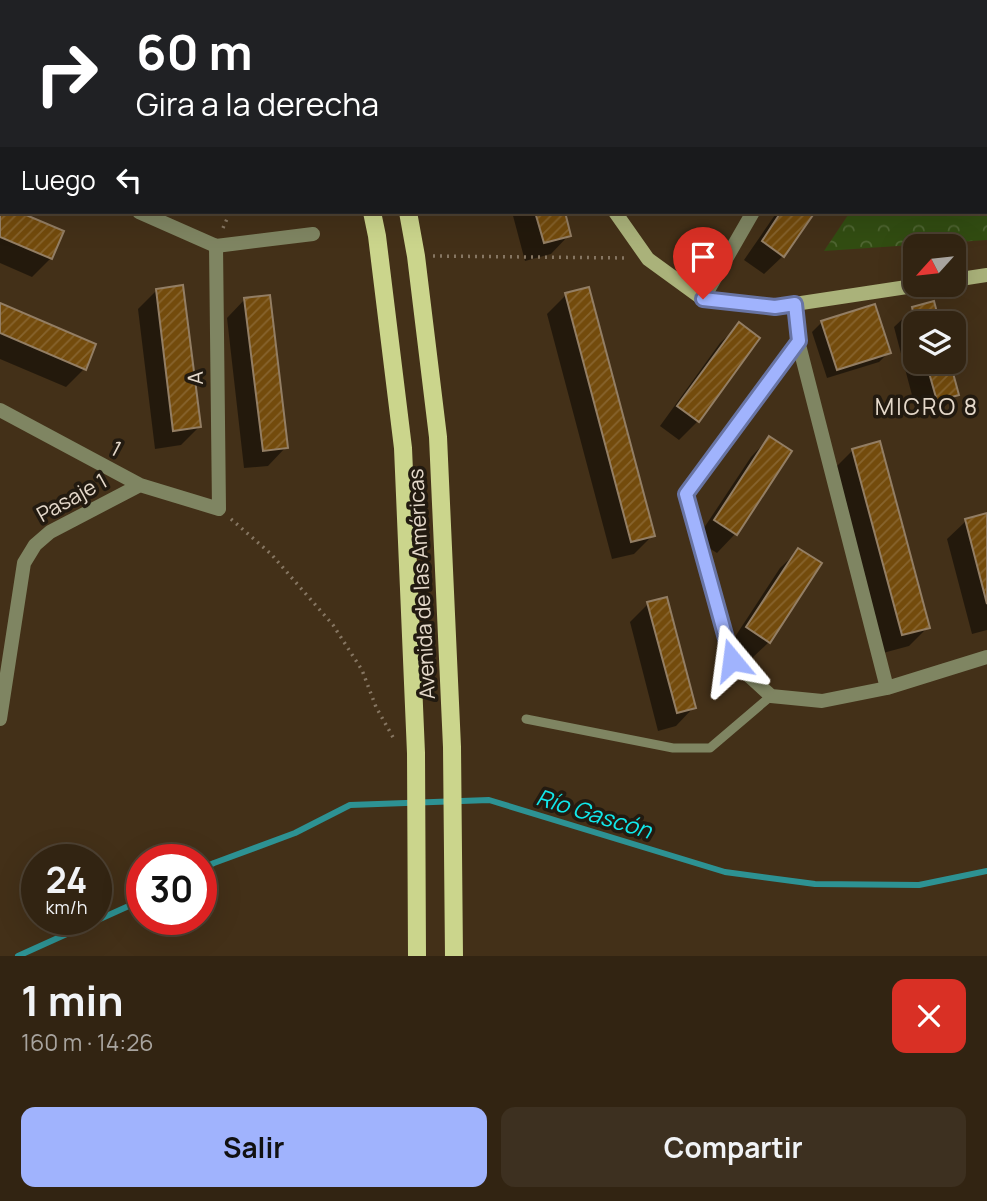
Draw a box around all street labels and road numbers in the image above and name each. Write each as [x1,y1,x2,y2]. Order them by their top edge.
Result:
street label: A [181,371,209,385]
street label: 1 [106,434,127,462]
street label: Pasaje 1 [31,466,112,528]
street label: Avenida de las Américas [401,468,441,700]

